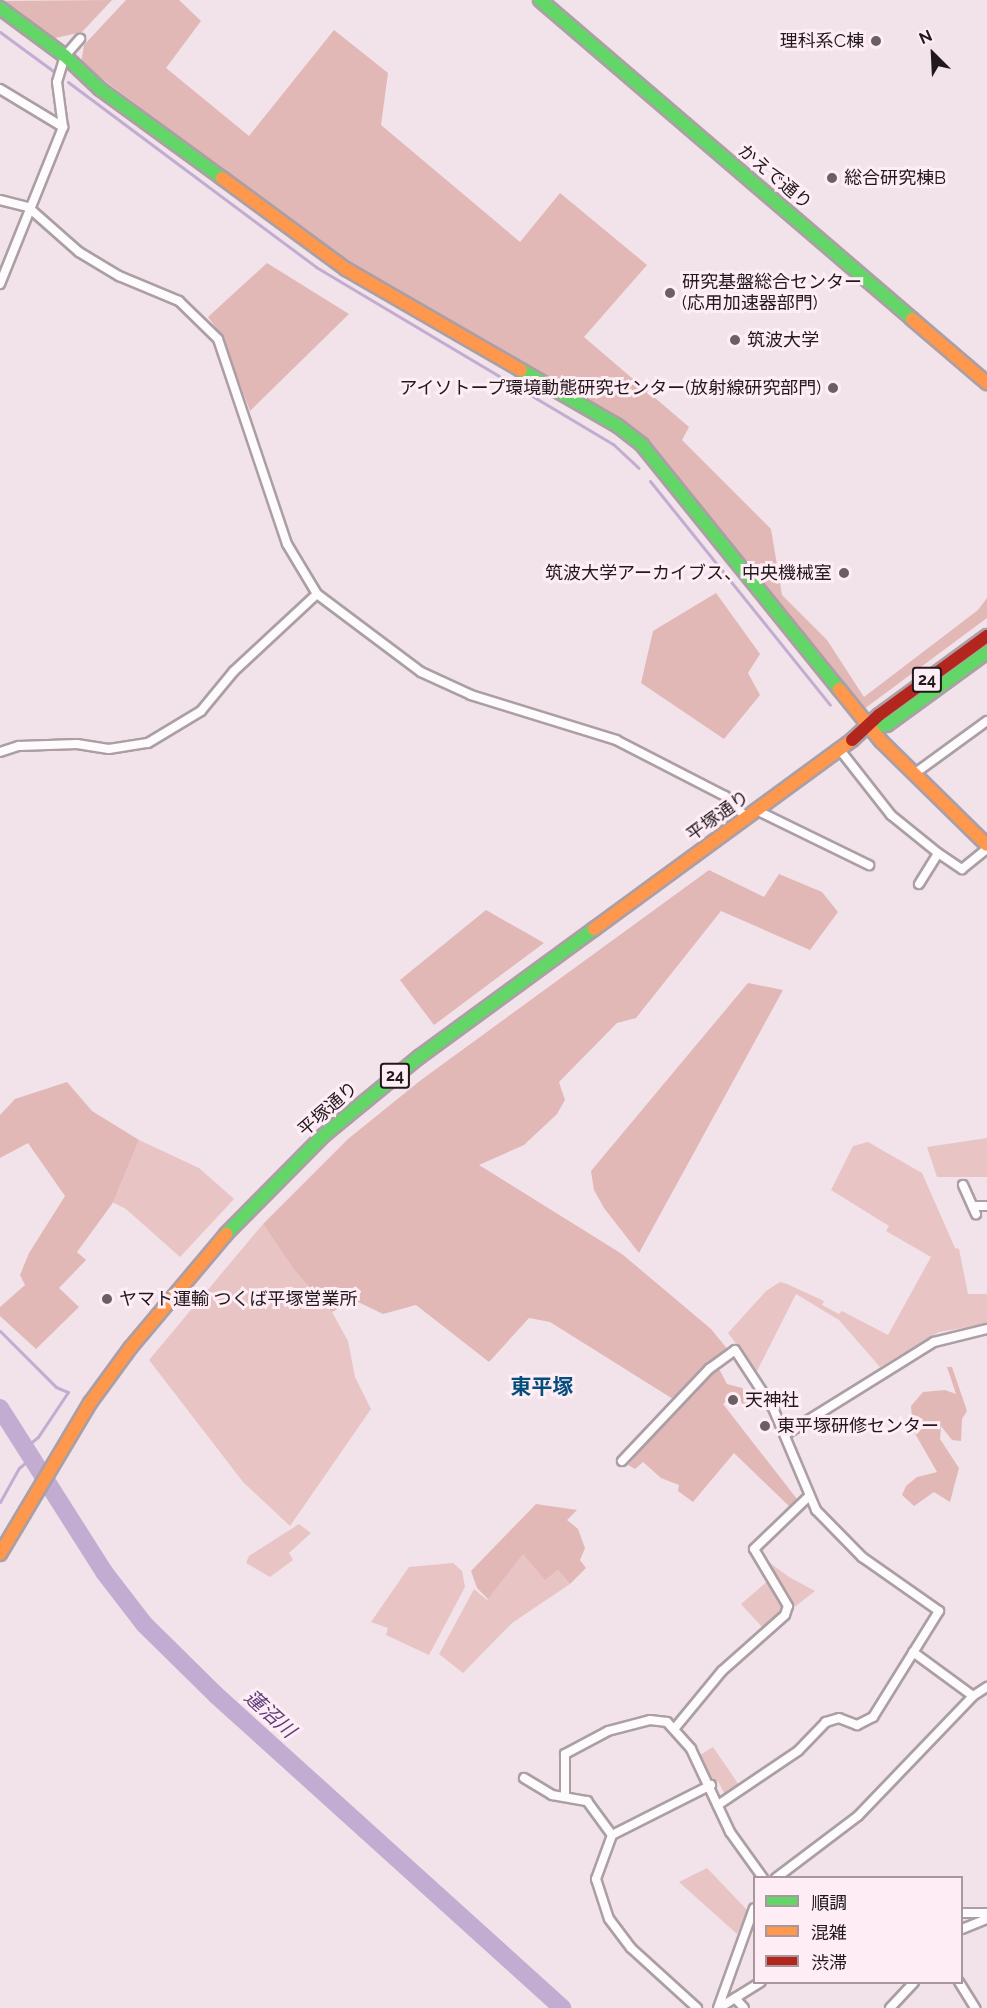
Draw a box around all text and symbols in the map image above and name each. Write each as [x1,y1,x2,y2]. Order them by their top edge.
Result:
north arrow [903,24,963,84]
text: N [916,26,935,48]
place label: 理科系C棟 [780,30,864,52]
marker: 理科系C棟 [869,34,883,48]
street label: かえで通り [734,140,816,214]
place label: 総合研究棟B [844,167,946,189]
marker: 総合研究棟B [825,171,839,185]
place label: 研究基盤総合センター (応用加速器部門) [682,272,862,314]
marker: 研究基盤総合センター (応用加速器部門) [663,286,677,300]
place label: 筑波大学 [747,329,819,351]
marker: 筑波大学 [728,333,742,347]
place label: アイソトープ環境動態研究センター(放射線研究部門) [397,377,821,399]
marker: アイソトープ環境動態研究センター(放射線研究部門) [826,381,840,395]
place label: 筑波大学アーカイブス、中央機械室 [545,562,832,584]
marker: 筑波大学アーカイブス、中央機械室 [837,566,851,580]
road number: 24 [910,667,944,693]
street label: 平塚通り [683,786,753,846]
road number: 24 [378,1063,412,1089]
street label: 平塚通り [294,1077,362,1141]
place label: ヤマト運輸 つくば平塚営業所 [119,1288,358,1310]
marker: ヤマト運輸 つくば平塚営業所 [100,1292,114,1306]
district label: 東平塚 [511,1374,573,1400]
place label: 天神社 [745,1389,799,1411]
marker: 天神社 [726,1393,740,1407]
place label: 東平塚研修センター [777,1415,939,1437]
marker: 東平塚研修センター [758,1419,772,1433]
water label: 蓮沼川 [240,1685,300,1743]
legend [753,1876,963,1984]
text: 順調 [811,1892,847,1913]
text: 混雑 [811,1922,847,1943]
text: 渋滞 [811,1952,847,1973]

